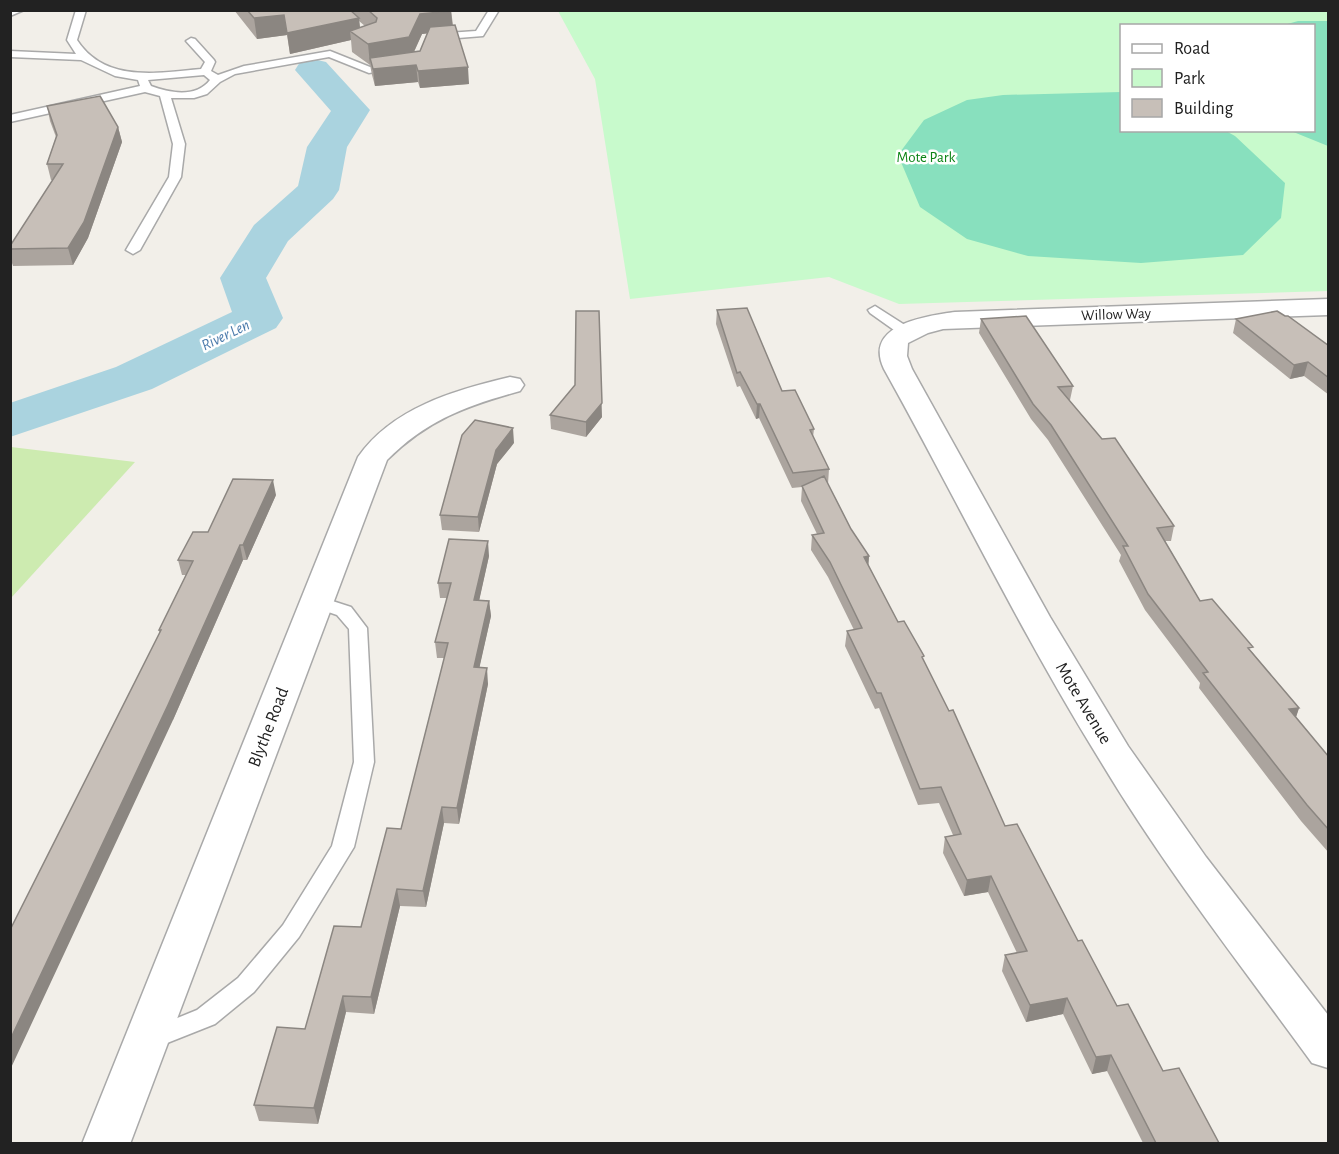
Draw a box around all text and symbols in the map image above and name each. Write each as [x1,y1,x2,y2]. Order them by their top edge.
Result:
legend [1120,24,1315,132]
text: Road [1174,40,1210,58]
text: Park [1174,70,1206,88]
text: Building [1174,100,1234,118]
park label: Mote Park [897,150,956,165]
street label: Willow Way [1081,306,1152,323]
water label: River Len [199,316,252,353]
street label: Mote Avenue [1052,659,1115,748]
street label: Blythe Road [245,685,292,770]

